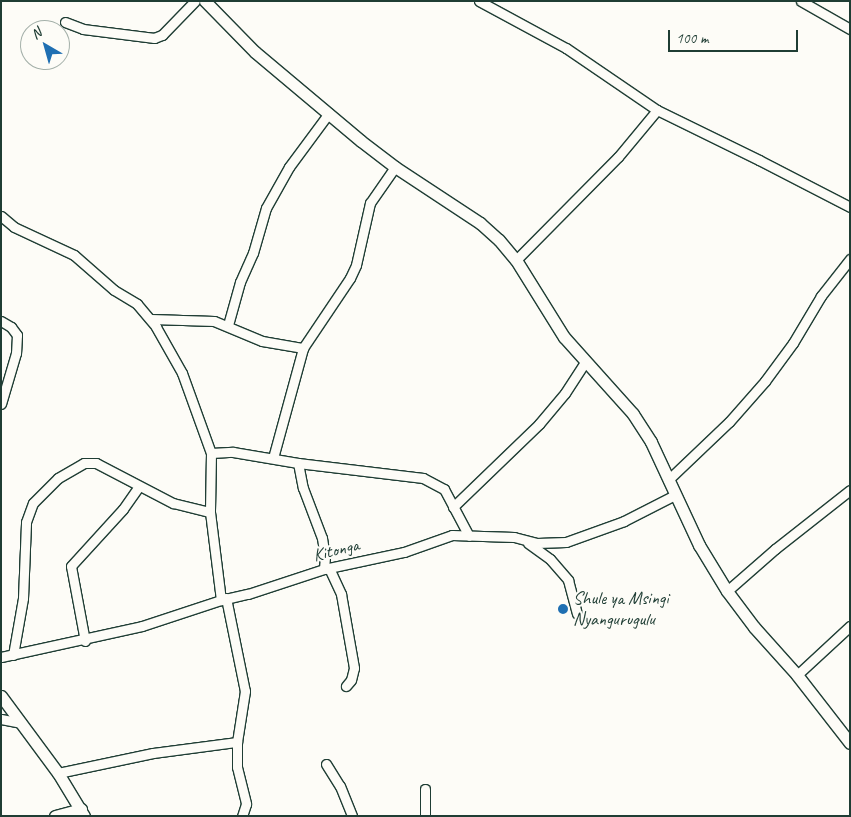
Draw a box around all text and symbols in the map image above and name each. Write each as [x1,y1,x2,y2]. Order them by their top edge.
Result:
north arrow [20,20,70,70]
scale bar [671,20,801,52]
text: N [27,24,45,43]
text: 100 m [676,29,708,48]
street label: Kitonga [311,534,361,566]
place label: Shule ya Msingi Nyangurugulu [573,588,669,630]
marker: Shule ya Msingi Nyangurugulu [557,603,569,615]

